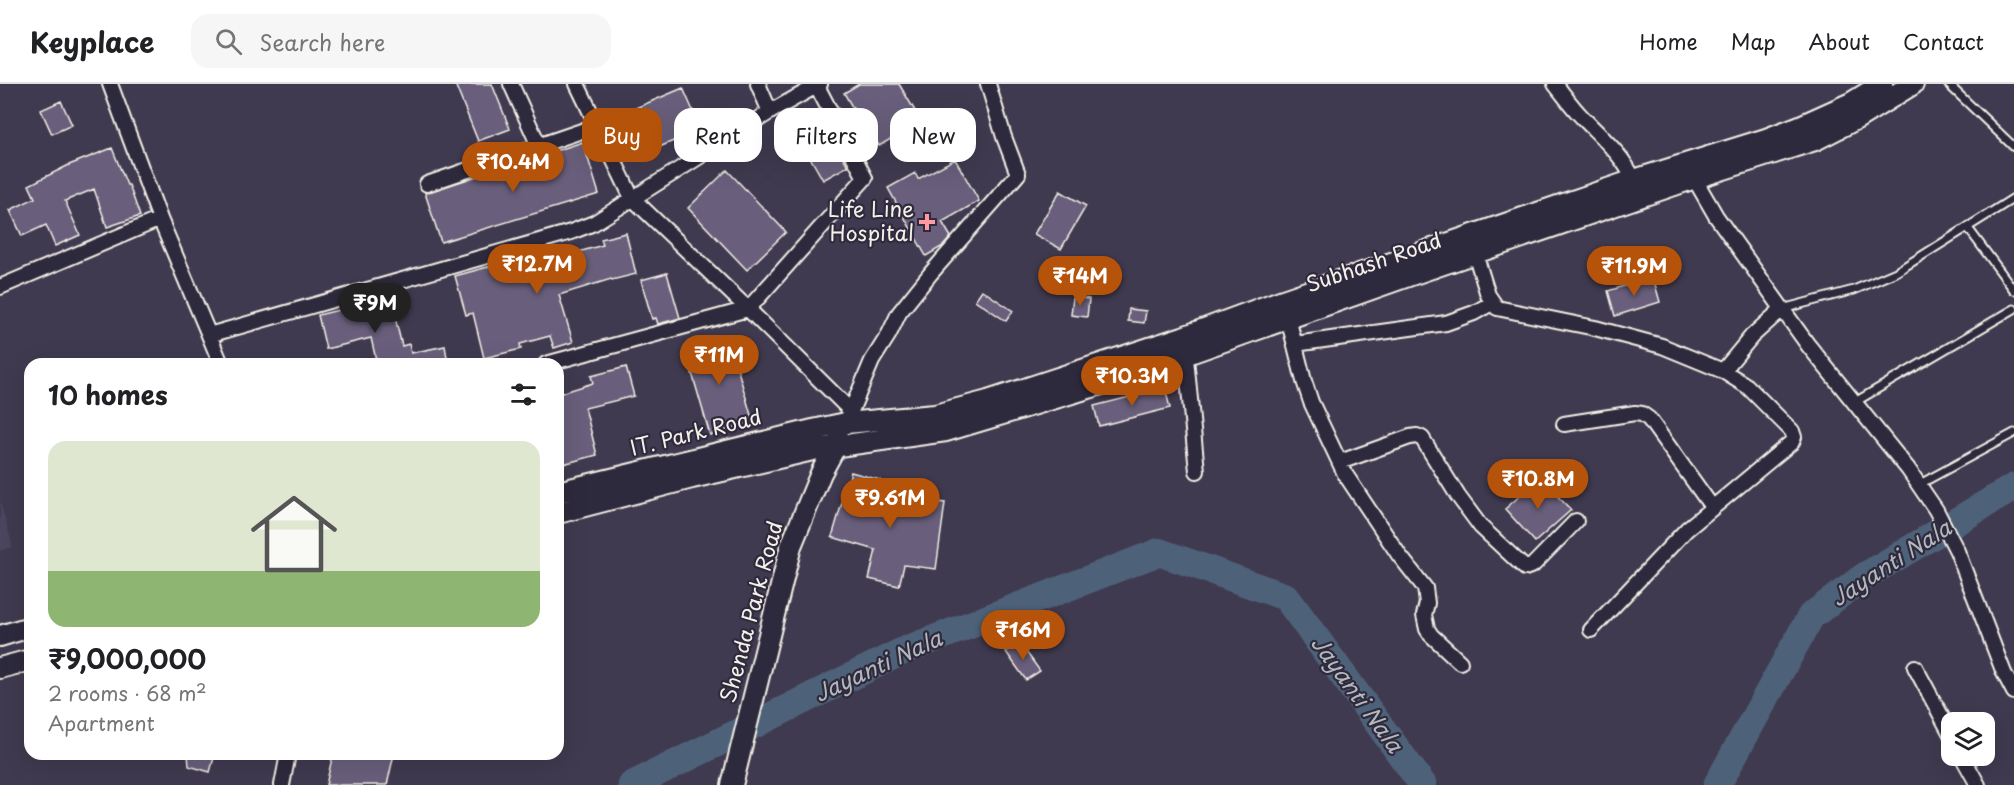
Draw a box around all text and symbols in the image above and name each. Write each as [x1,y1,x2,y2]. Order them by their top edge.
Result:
search box [191,14,611,68]
text: Keyplace [30,20,155,63]
icon: search [212,25,245,58]
text: Search here [260,25,385,58]
text: Home [1639,25,1698,57]
text: Map [1731,25,1776,57]
text: About [1809,25,1870,57]
text: Contact [1903,25,1984,57]
chip: Buy [582,108,662,162]
chip: Rent [674,108,762,162]
chip: Filters [774,108,878,162]
chip: New [890,108,976,162]
pin: ₹10.4M [464,142,562,193]
text: ₹10.4M [476,146,550,176]
place label: Life Line Hospital [828,192,914,248]
marker: Life Line Hospital [918,213,936,231]
street label: Subhash Road [1301,223,1445,299]
pin: ₹12.7M [488,244,586,295]
pin: ₹11.9M [1585,246,1683,297]
text: ₹12.7M [501,248,573,278]
text: ₹11.9M [1601,250,1667,280]
pin: ₹14M [1044,256,1116,307]
text: ₹14M [1052,260,1108,290]
pin: ₹9M [346,283,404,334]
text: ₹9M [353,287,397,317]
pin: ₹11M [683,335,755,386]
text: ₹11M [694,339,744,369]
pin: ₹10.3M [1083,356,1181,407]
text: ₹10.3M [1095,360,1169,390]
text: 10 homes [48,375,168,414]
icon: filters [507,378,540,411]
street label: IT. Park Road [626,399,765,463]
pin: ₹10.8M [1489,459,1587,510]
text: ₹10.8M [1501,463,1575,493]
pin: ₹9.61M [841,478,939,529]
icon: home [240,480,348,588]
text: ₹9.61M [855,482,925,512]
water label: Jayanti Nala [1823,510,1958,613]
street label: Shenda Park Road [710,517,790,706]
pin: ₹16M [987,610,1059,661]
text: ₹16M [995,614,1051,644]
water label: Jayanti Nala [808,620,948,709]
water label: Jayanti Nala [1304,628,1413,760]
text: ₹9,000,000 [48,639,206,678]
text: 2 rooms · 68 m² [48,678,207,708]
text: Apartment [48,708,155,738]
map controls [1941,712,1995,766]
button: layers [1941,712,1995,766]

